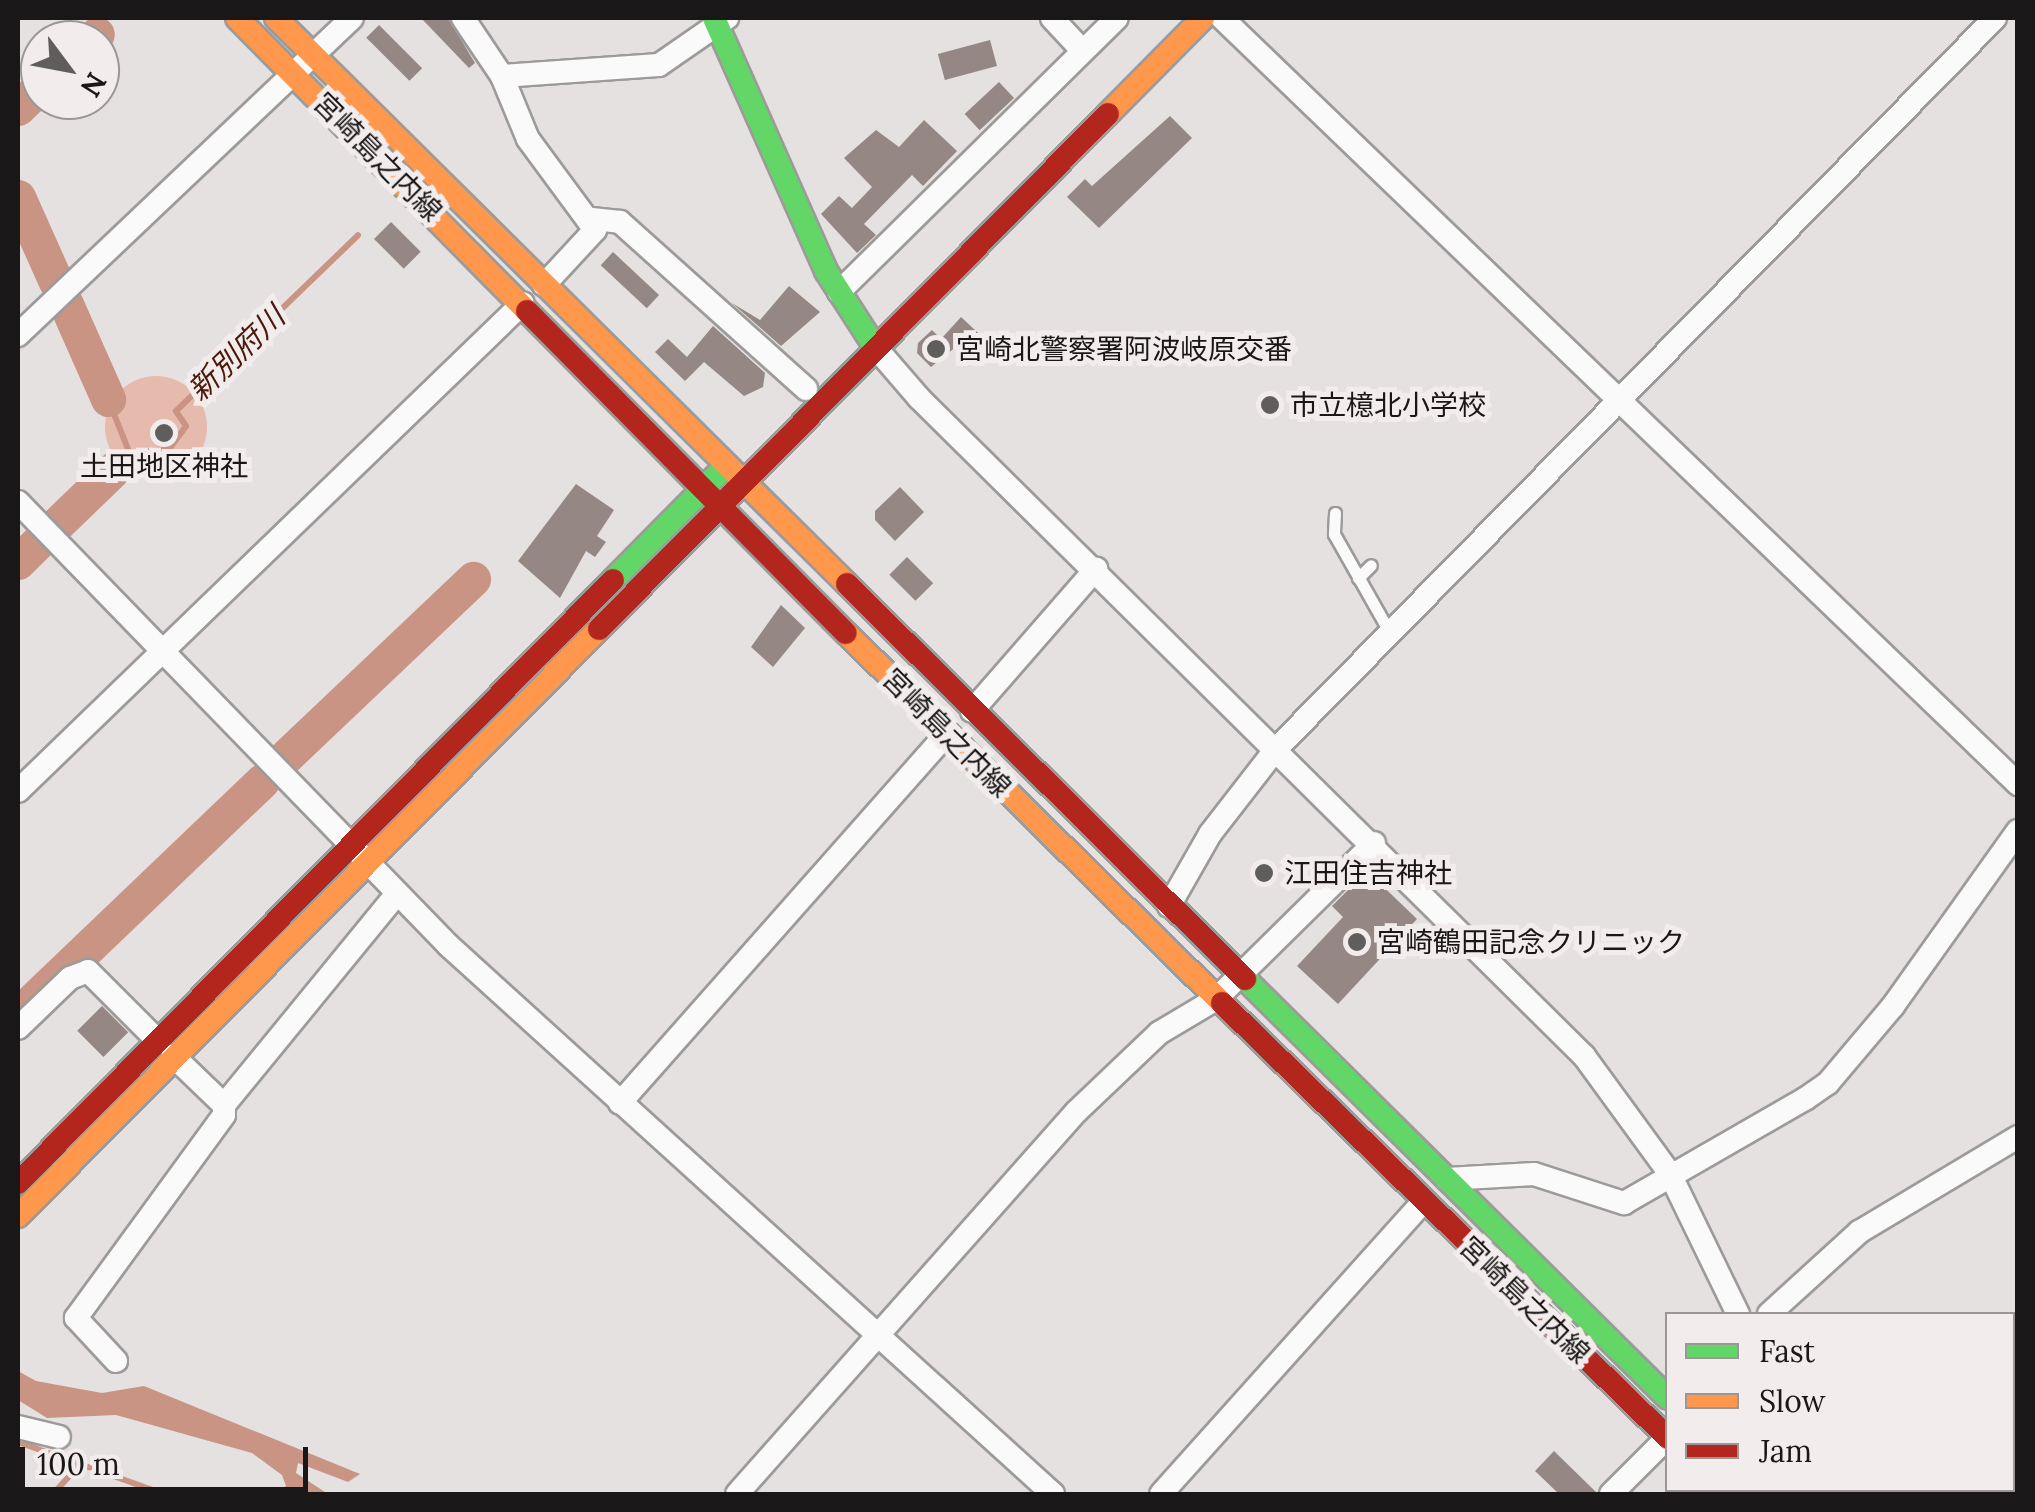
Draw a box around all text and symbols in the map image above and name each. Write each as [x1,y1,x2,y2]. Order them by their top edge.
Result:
north arrow [20,20,120,120]
text: N [73,66,115,104]
street label: 宮崎島之内線 [307,86,449,228]
water label: 新別府川 [180,298,292,408]
place label: 宮崎北警察署阿波岐原交番 [956,332,1292,366]
marker: 宮崎北警察署阿波岐原交番 [925,338,947,360]
place label: 市立檍北小学校 [1290,388,1486,422]
marker: 市立檍北小学校 [1259,394,1281,416]
marker: 土田地区神社 [153,422,175,444]
place label: 土田地区神社 [80,449,248,483]
street label: 宮崎島之内線 [876,662,1018,804]
place label: 江田住吉神社 [1284,856,1452,890]
marker: 江田住吉神社 [1253,862,1275,884]
place label: 宮崎鶴田記念クリニック [1377,925,1685,959]
marker: 宮崎鶴田記念クリニック [1346,931,1368,953]
street label: 宮崎島之内線 [1453,1230,1597,1370]
legend [1665,1312,2015,1492]
text: Fast [1759,1332,1815,1370]
text: Slow [1759,1382,1825,1420]
scale bar [25,1427,312,1489]
text: Jam [1759,1432,1812,1470]
text: 100 m [37,1445,120,1483]

